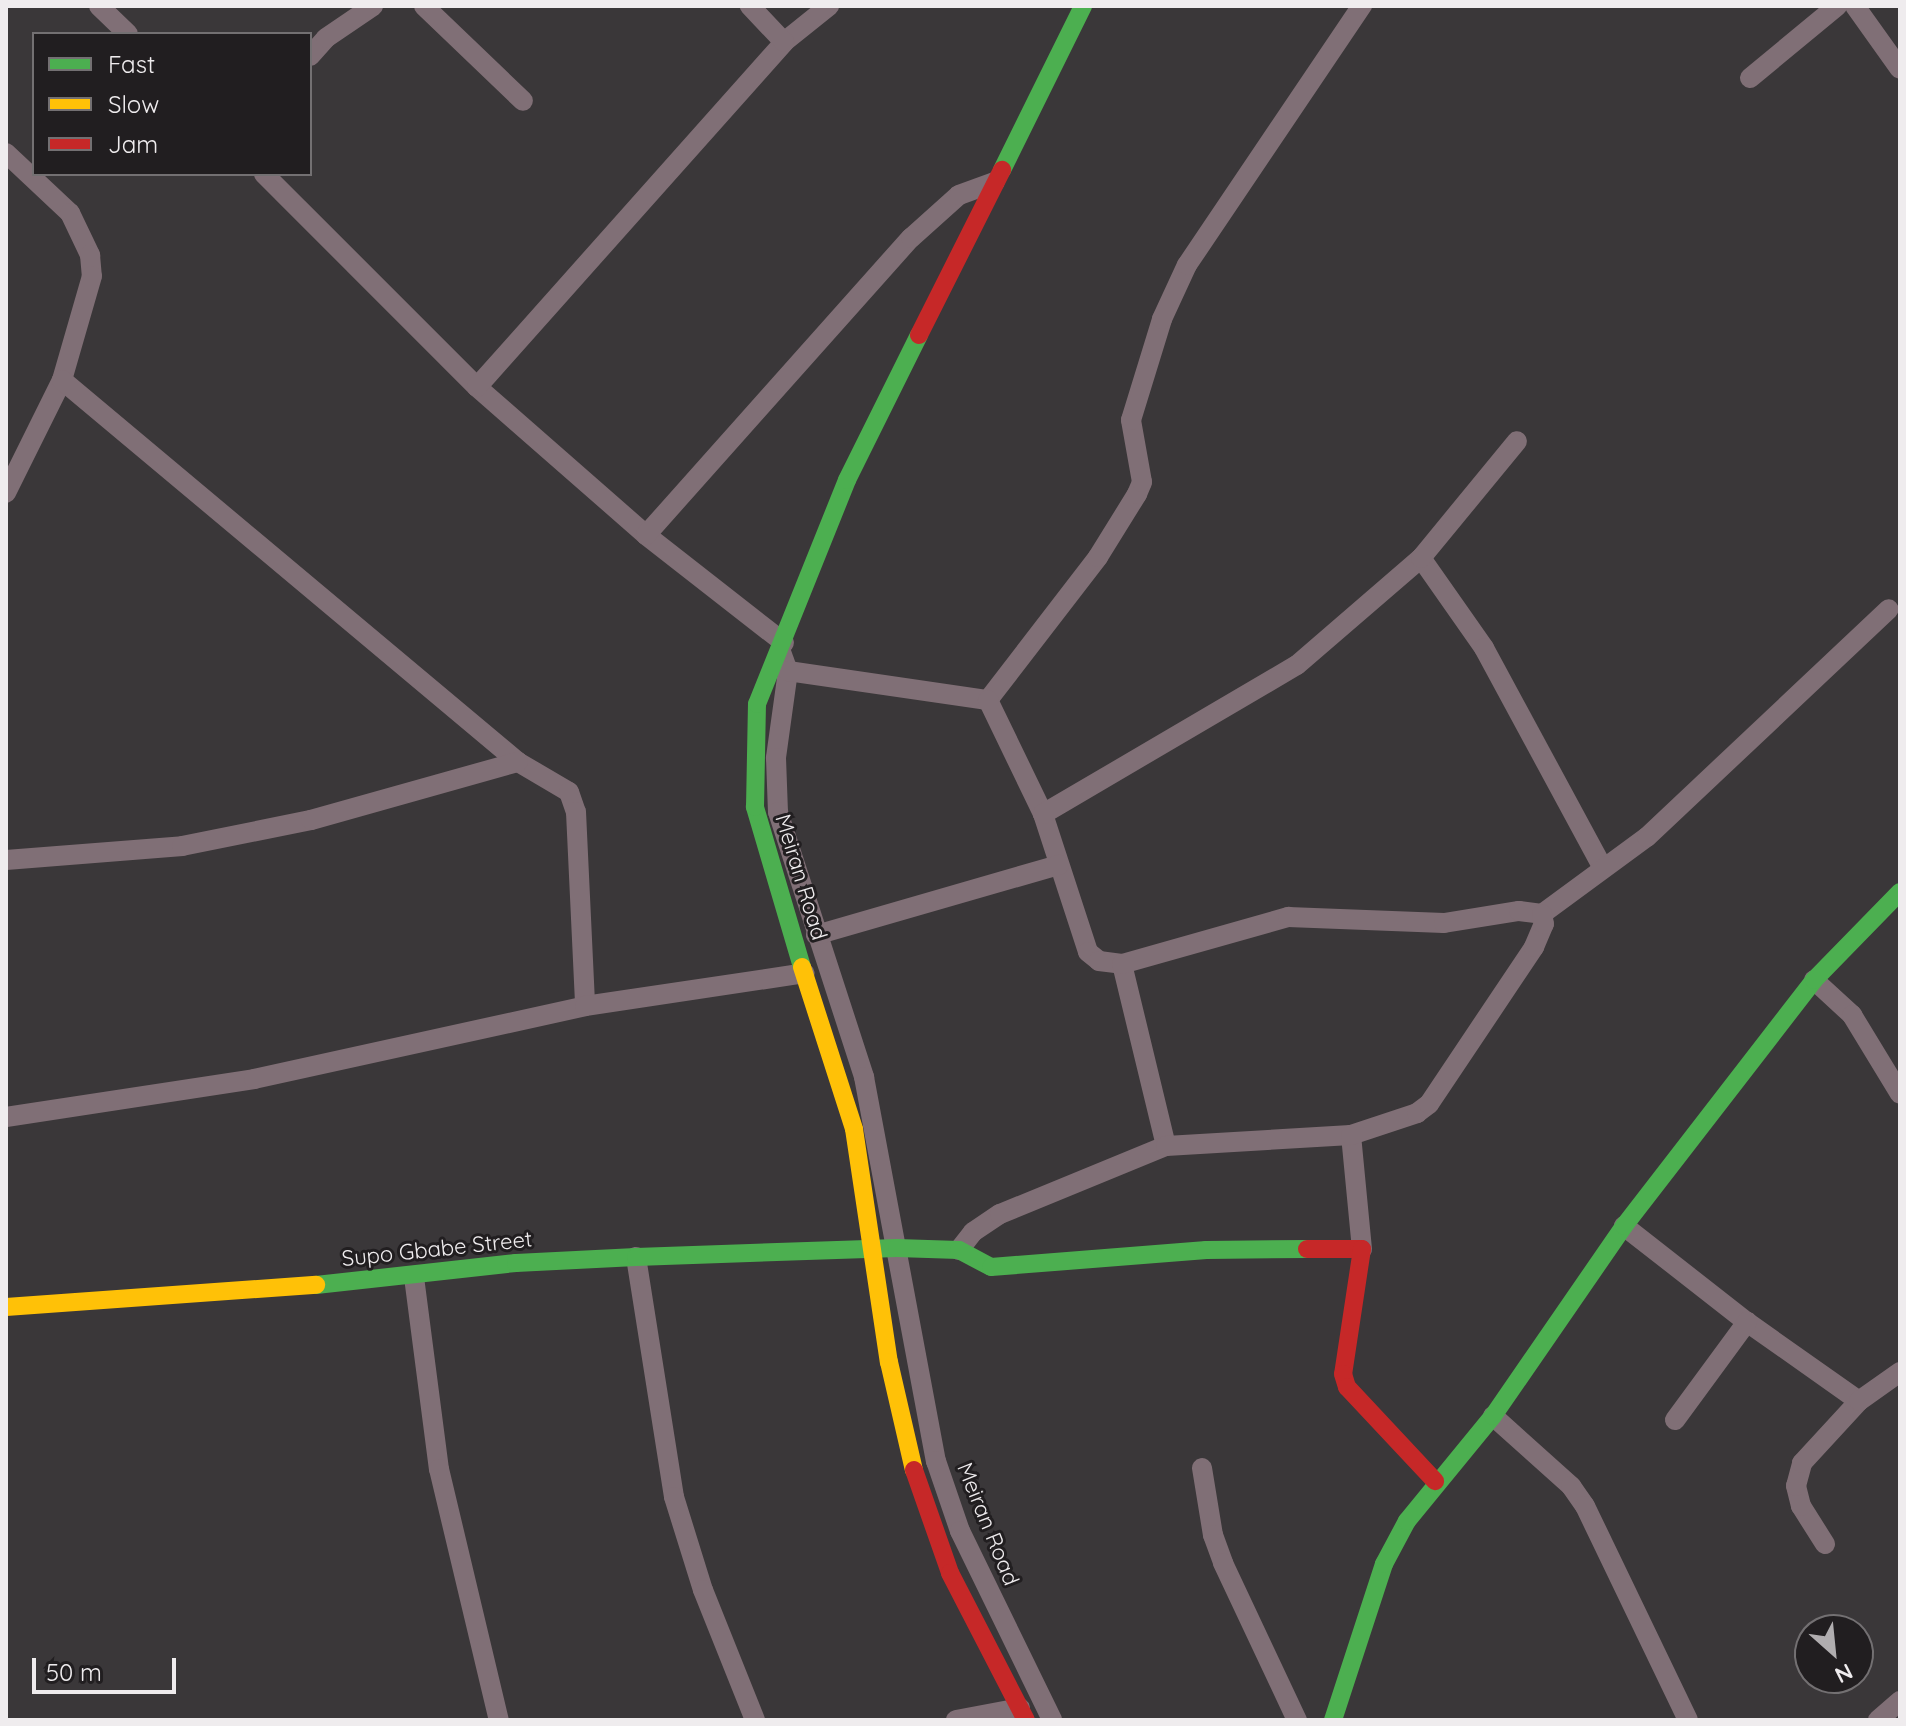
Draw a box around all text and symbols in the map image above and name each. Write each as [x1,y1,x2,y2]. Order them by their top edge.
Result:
legend [32,32,312,176]
text: Fast [108,49,155,79]
text: Slow [108,89,159,119]
text: Jam [108,129,158,159]
street label: Meiran Road [769,811,833,943]
street label: Supo Gbabe Street [340,1226,534,1272]
street label: Meiran Road [951,1459,1025,1589]
north arrow [1794,1614,1874,1694]
scale bar [36,1642,180,1692]
text: 50 m [46,1657,102,1687]
text: N [1830,1657,1858,1690]

